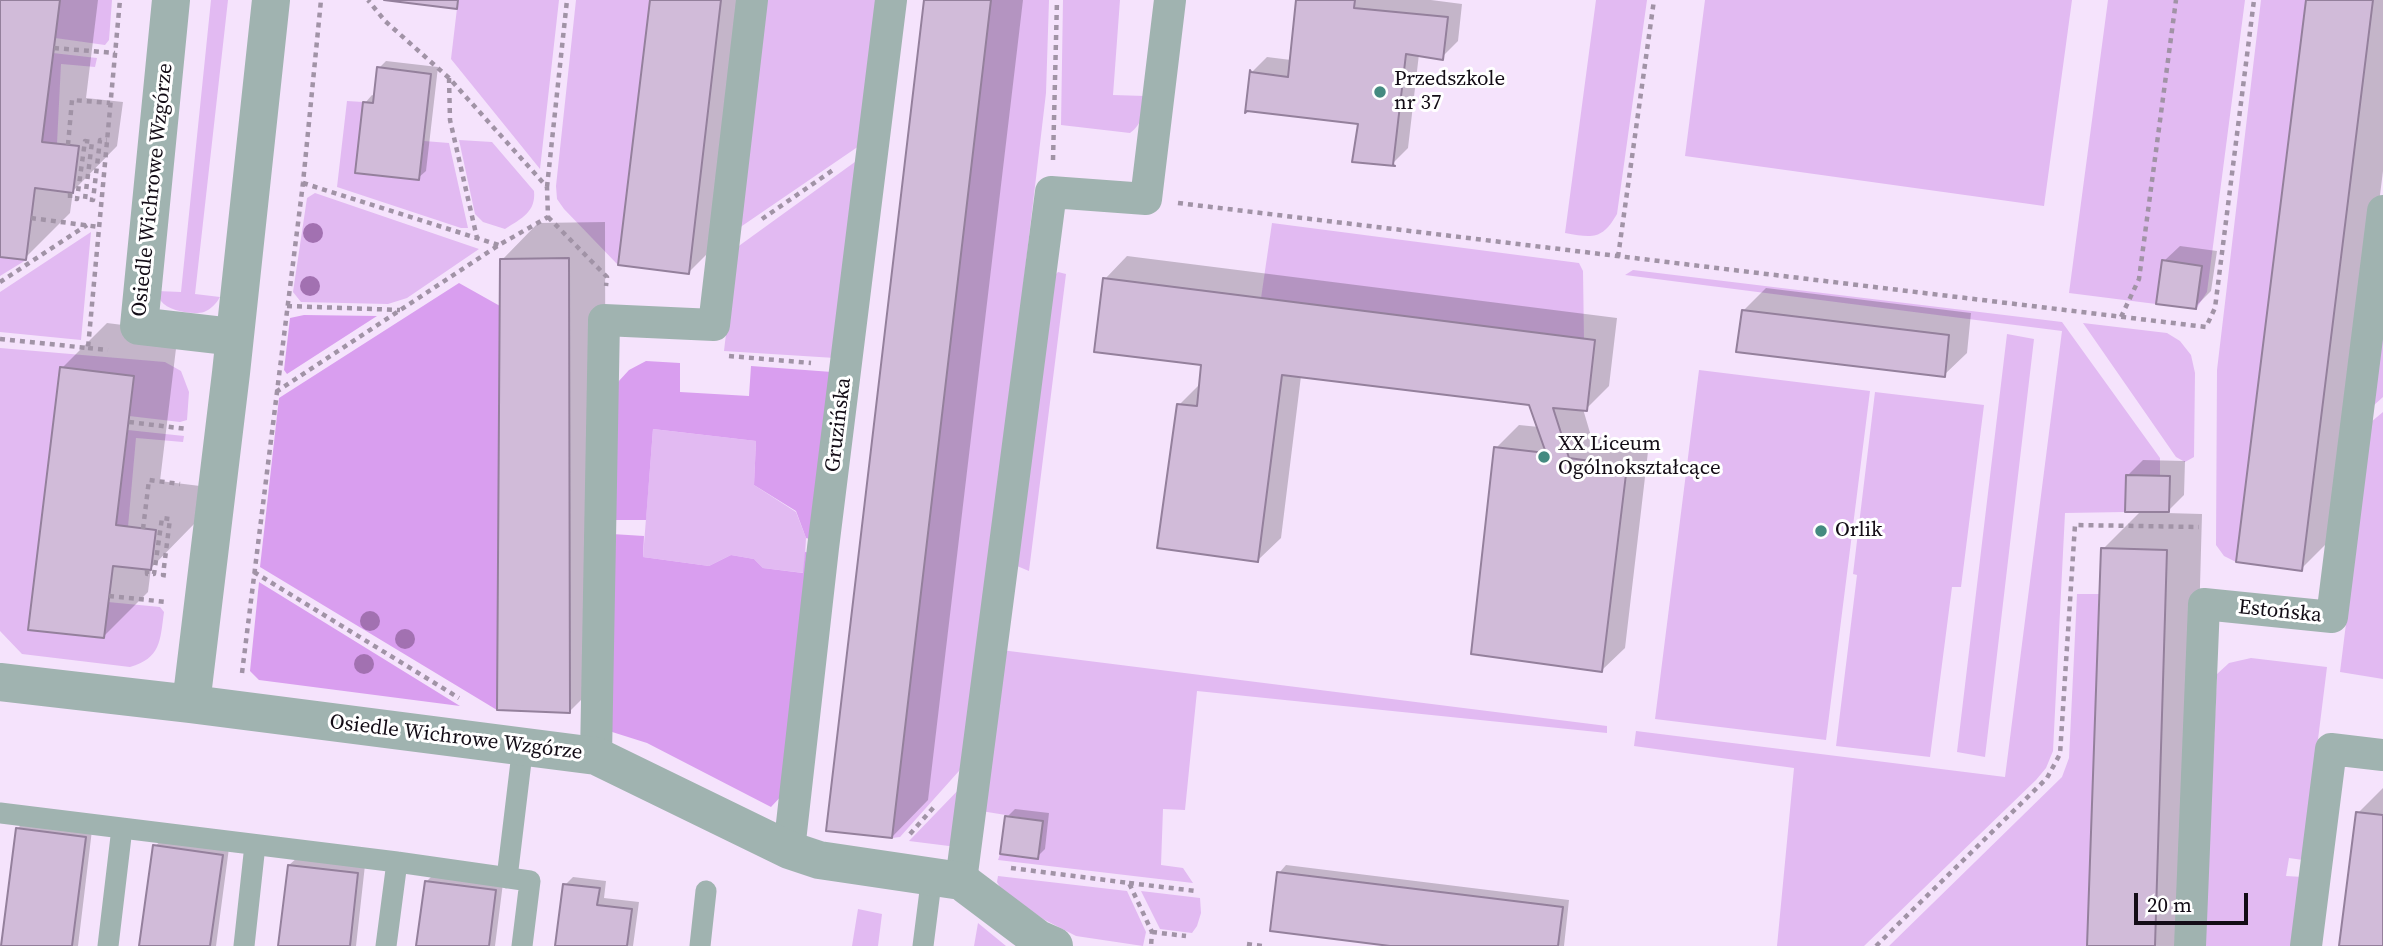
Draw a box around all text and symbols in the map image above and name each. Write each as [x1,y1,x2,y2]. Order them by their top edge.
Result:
street label: Osiedle Wichrowe Wzgórze [127,62,179,318]
place label: Przedszkole nr 37 [1394,67,1505,117]
marker: Przedszkole nr 37 [1372,84,1388,100]
street label: Gruzińska [821,376,857,474]
place label: XX Liceum Ogólnokształcące [1558,432,1721,482]
marker: XX Liceum Ogólnokształcące [1536,449,1552,465]
place label: Orlik [1835,518,1883,544]
marker: Orlik [1813,523,1829,539]
street label: Estońska [2237,595,2323,629]
street label: Osiedle Wichrowe Wzgórze [328,710,584,766]
scale bar [2138,880,2252,924]
text: 20 m [2147,890,2192,919]

